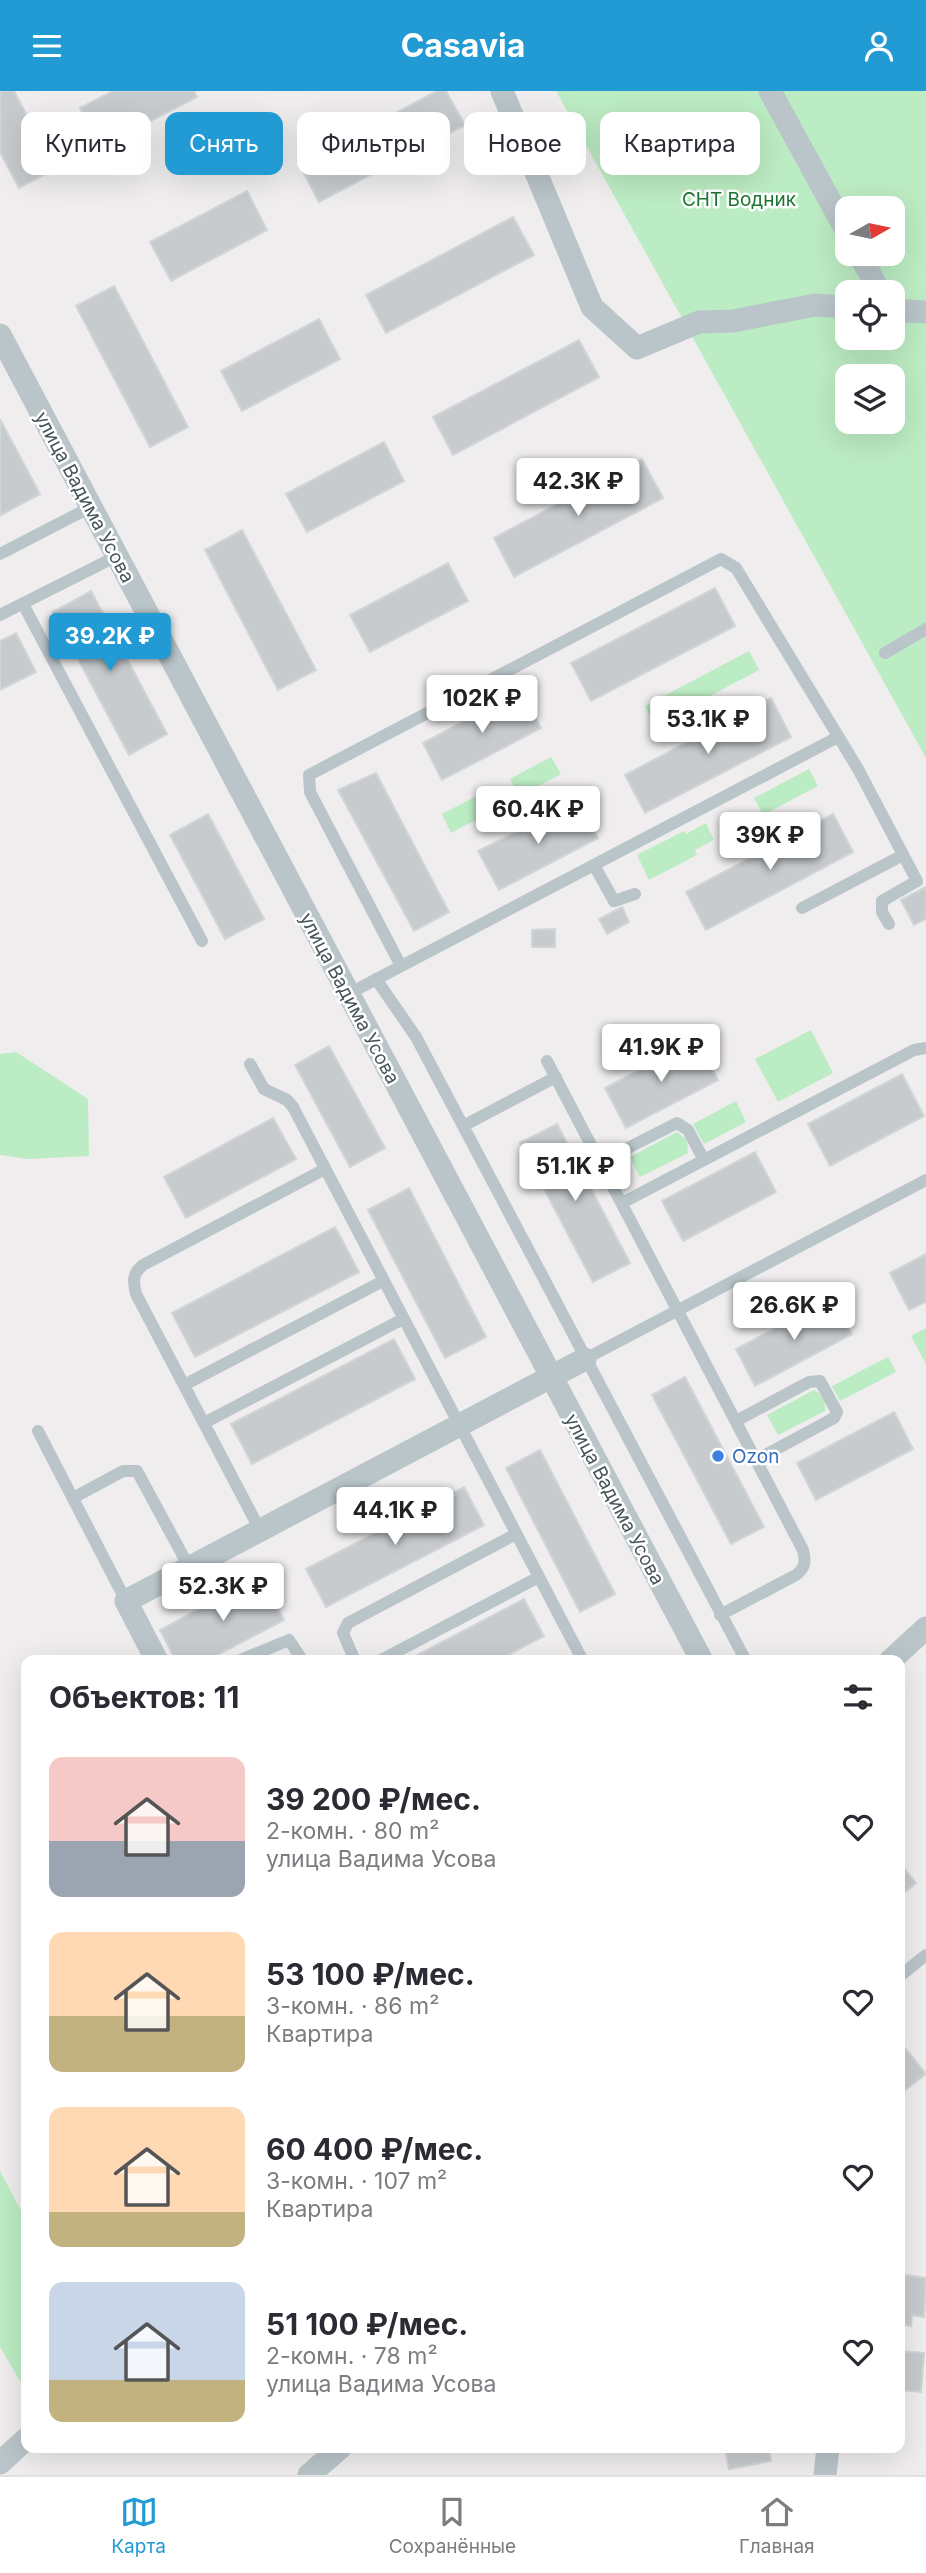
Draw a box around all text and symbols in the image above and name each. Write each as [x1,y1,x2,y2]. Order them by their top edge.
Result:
text: Casavia [401,26,525,65]
icon: menu [28,27,66,65]
icon: person [860,27,898,65]
chip: Купить [21,112,151,175]
chip: Снять [165,112,283,175]
chip: Фильтры [297,112,450,175]
chip: Новое [464,112,586,175]
chip: Квартира [600,112,760,175]
park label: СНТ Водник [682,188,797,211]
north arrow [835,196,905,266]
map controls [835,196,905,434]
button: locate [835,280,905,350]
button: layers [835,364,905,434]
street label: улица Вадима Усова [30,408,139,587]
pin: 42.3K ₽ [513,459,643,518]
text: 42.3K ₽ [532,467,624,495]
pin: 39.2K ₽ [45,613,175,673]
text: 39.2K ₽ [65,622,155,650]
pin: 102K ₽ [425,675,539,735]
text: 102K ₽ [443,684,521,712]
pin: 53.1K ₽ [643,697,773,756]
text: 53.1K ₽ [666,705,750,733]
pin: 60.4K ₽ [473,787,603,846]
text: 60.4K ₽ [492,795,584,823]
pin: 39K ₽ [721,813,819,872]
text: 39K ₽ [736,821,804,849]
street label: улица Вадима Усова [295,909,404,1088]
pin: 41.9K ₽ [596,1025,726,1084]
text: 41.9K ₽ [618,1033,704,1061]
pin: 51.1K ₽ [510,1143,640,1203]
text: 51.1K ₽ [535,1152,615,1180]
pin: 26.6K ₽ [729,1283,859,1342]
text: 26.6K ₽ [749,1291,839,1319]
street label: улица Вадима Усова [560,1410,669,1589]
place label: Ozon [732,1445,779,1468]
marker: Ozon [710,1448,726,1464]
pin: 44.1K ₽ [330,1487,460,1547]
text: 44.1K ₽ [353,1496,437,1524]
pin: 52.3K ₽ [158,1563,288,1623]
text: 52.3K ₽ [178,1572,268,1600]
icon: filters [839,1678,877,1716]
text: Объектов: 11 [49,1679,239,1715]
text: 39 200 ₽/мес. [266,1781,481,1817]
icon: home [105,1785,189,1869]
icon: heart [839,1808,877,1846]
text: 2-комн. · 80 m² [266,1817,439,1845]
text: улица Вадима Усова [266,1845,496,1873]
text: 53 100 ₽/мес. [266,1956,475,1992]
icon: home [105,1960,189,2044]
icon: heart [839,1983,877,2021]
text: 3-комн. · 86 m² [266,1992,439,2020]
text: Квартира [266,2020,373,2048]
text: 60 400 ₽/мес. [266,2131,483,2167]
icon: home [105,2135,189,2219]
icon: heart [839,2158,877,2196]
text: 3-комн. · 107 m² [266,2167,447,2195]
text: Квартира [266,2195,373,2223]
text: 51 100 ₽/мес. [266,2306,468,2342]
icon: home [105,2310,189,2394]
icon: heart [839,2333,877,2371]
text: 2-комн. · 78 m² [266,2342,438,2370]
text: улица Вадима Усова [266,2370,496,2398]
tab: Карта [111,2493,166,2558]
tab: Сохранённые [389,2493,516,2558]
tab: Главная [739,2493,815,2558]

